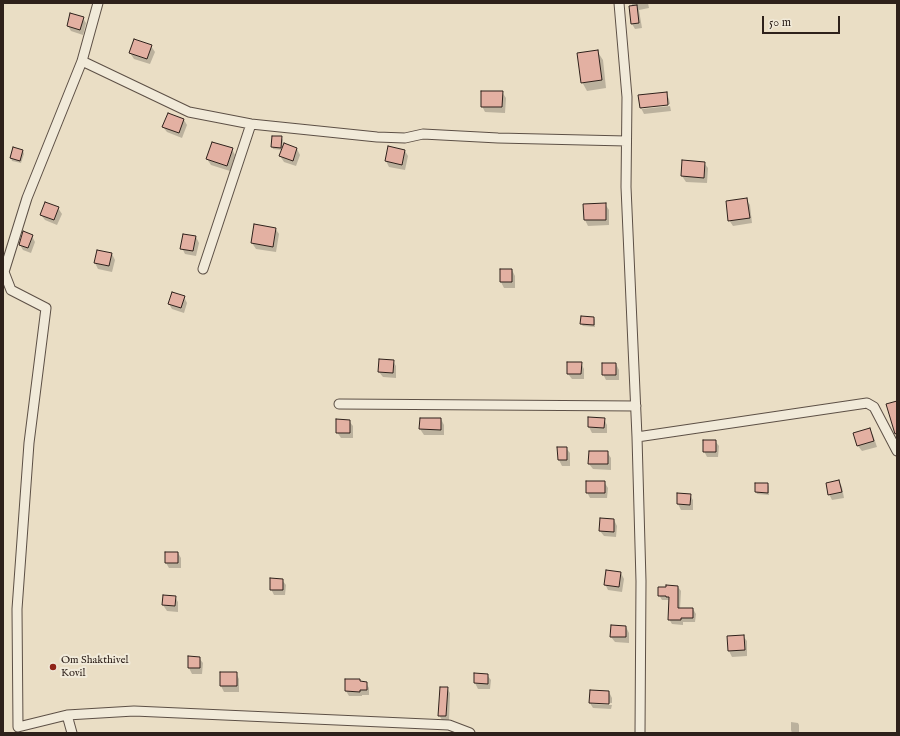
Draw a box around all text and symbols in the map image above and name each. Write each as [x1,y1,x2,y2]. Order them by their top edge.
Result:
scale bar [764,8,842,34]
text: 50 m [769,15,791,30]
place label: Om Shakthivel Kovil [61,654,129,680]
marker: Om Shakthivel Kovil [48,662,58,672]

